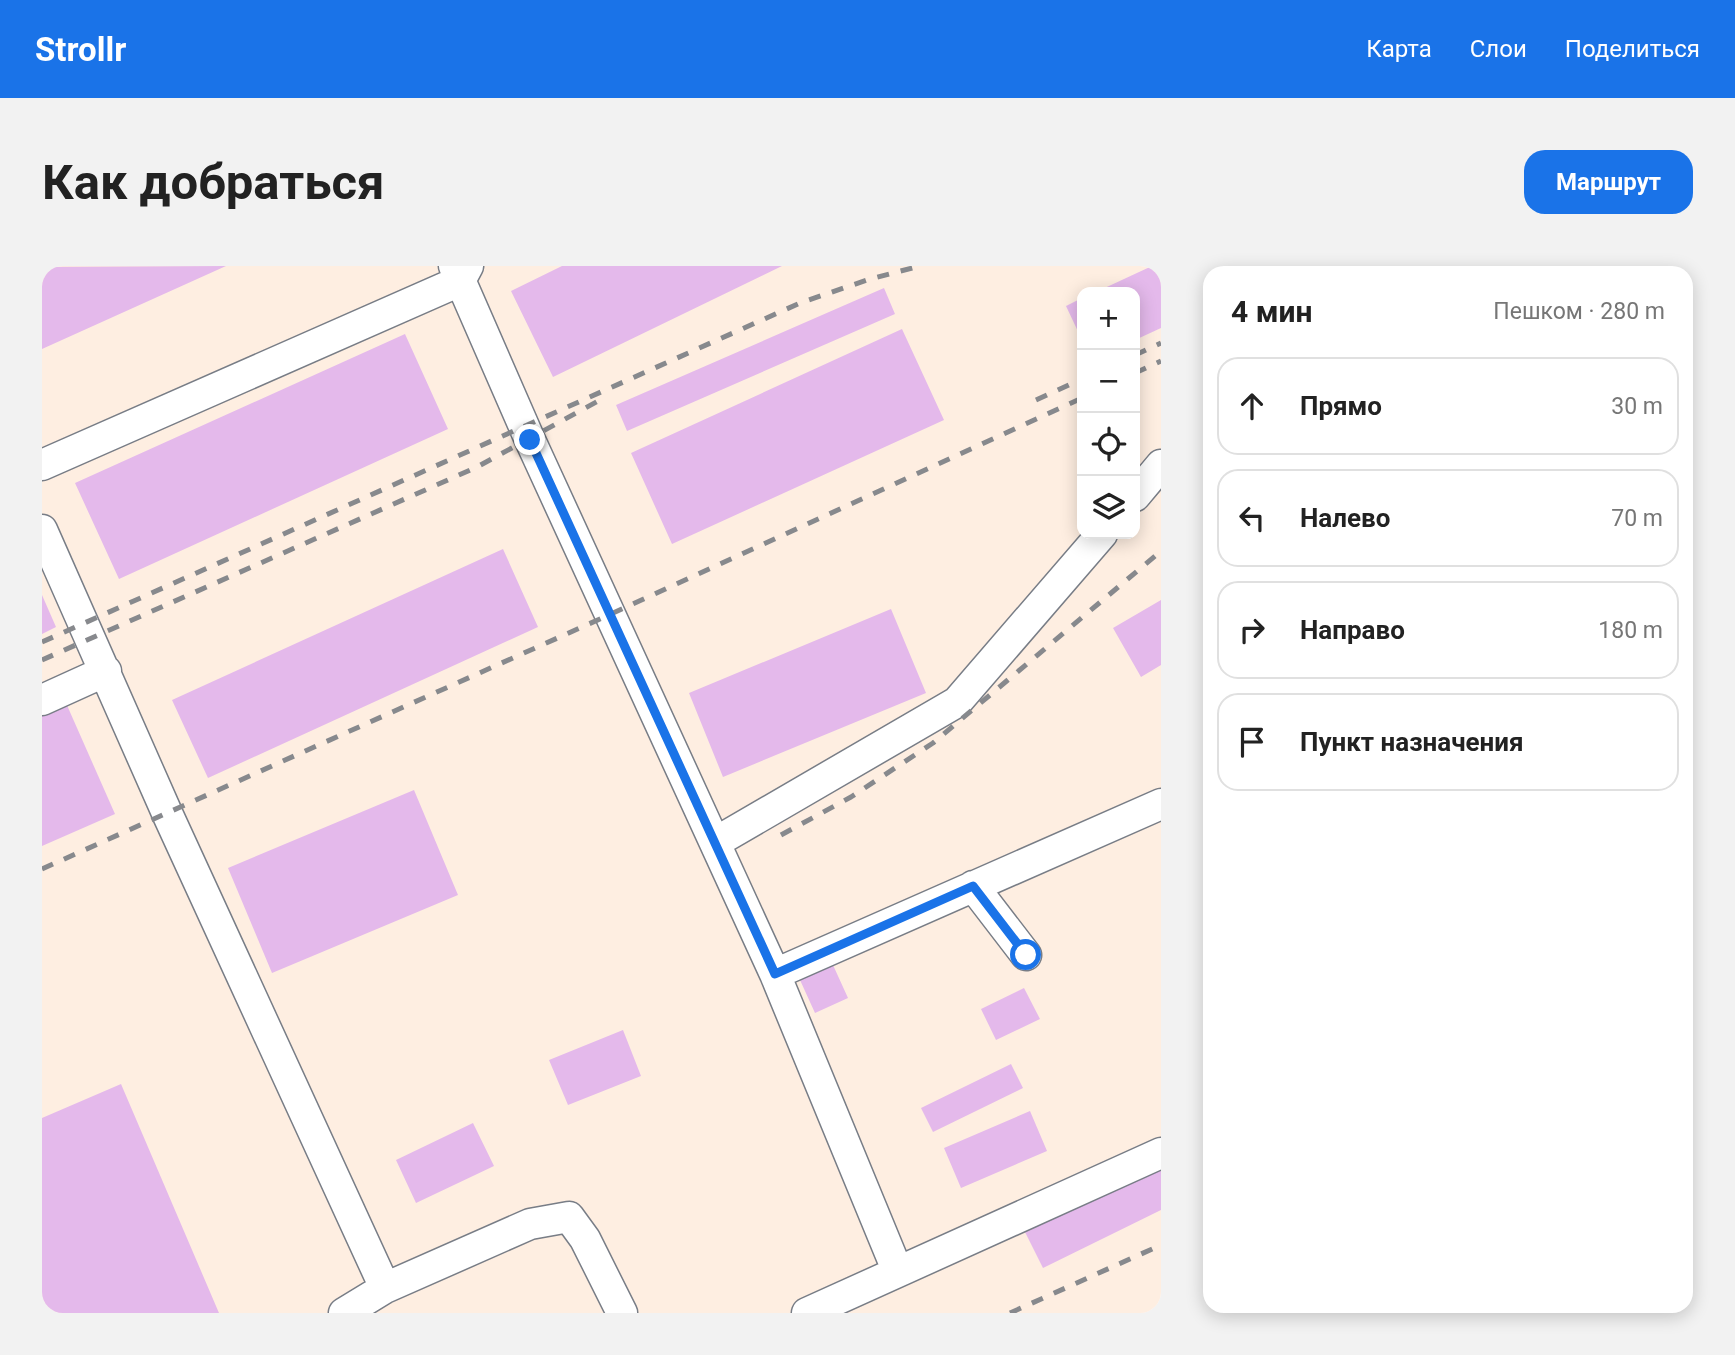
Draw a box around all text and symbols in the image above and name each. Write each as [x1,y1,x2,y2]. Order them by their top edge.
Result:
text: Strollr [35,30,126,69]
text: Карта [1366,35,1432,63]
text: Слои [1470,35,1527,63]
text: Поделиться [1565,35,1700,63]
button: Маршрут [1524,150,1693,214]
text: Как добраться [42,154,384,211]
map controls [1077,287,1140,539]
button: + [1077,287,1140,350]
text: 4 мин [1231,294,1312,329]
text: Пешком · 280 m [1493,298,1665,325]
button: − [1077,350,1140,413]
icon: ahead [1233,387,1271,425]
text: Прямо [1300,391,1382,421]
text: 30 m [1611,393,1663,420]
button: locate [1077,413,1140,476]
route end [514,424,545,455]
button: layers [1077,476,1140,539]
icon: left [1233,499,1271,537]
text: Налево [1300,503,1390,533]
text: 70 m [1611,505,1663,532]
icon: right [1233,611,1271,649]
text: Направо [1300,615,1405,645]
text: 180 m [1598,617,1663,644]
icon: arrive [1233,723,1271,761]
text: Пункт назначения [1300,727,1524,757]
route start [1010,939,1041,970]

